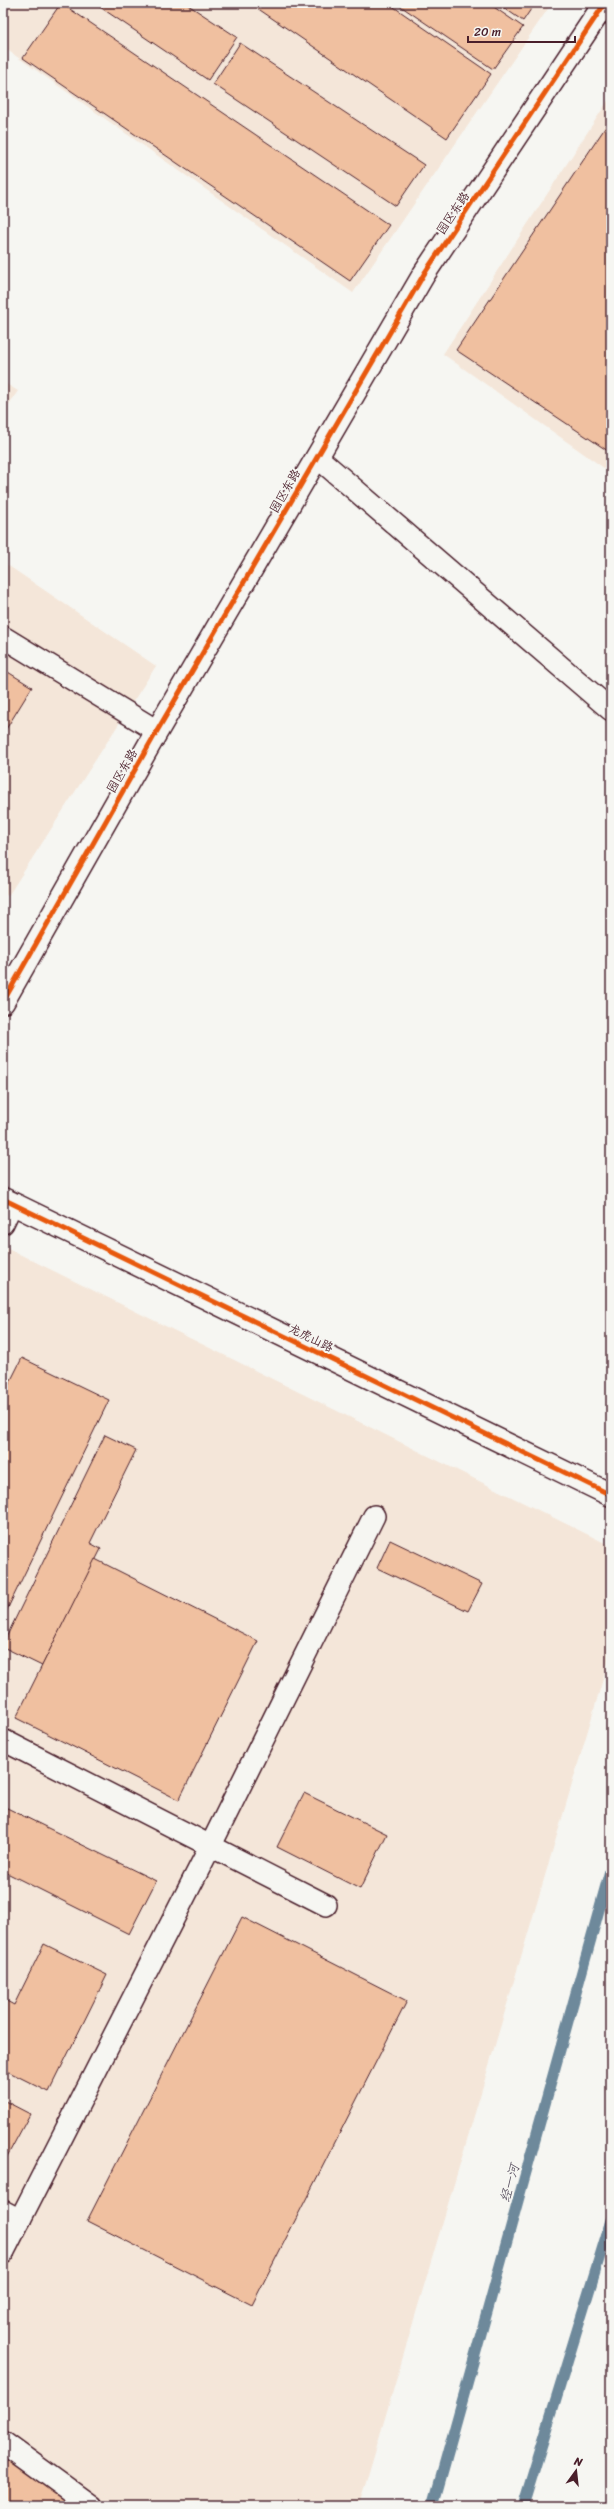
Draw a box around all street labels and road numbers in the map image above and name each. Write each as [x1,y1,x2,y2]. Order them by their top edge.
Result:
street label: 园区东路 [430,187,476,239]
street label: 园区东路 [263,465,307,517]
street label: 园区东路 [100,745,144,797]
street label: 龙虎山路 [285,1318,337,1358]

